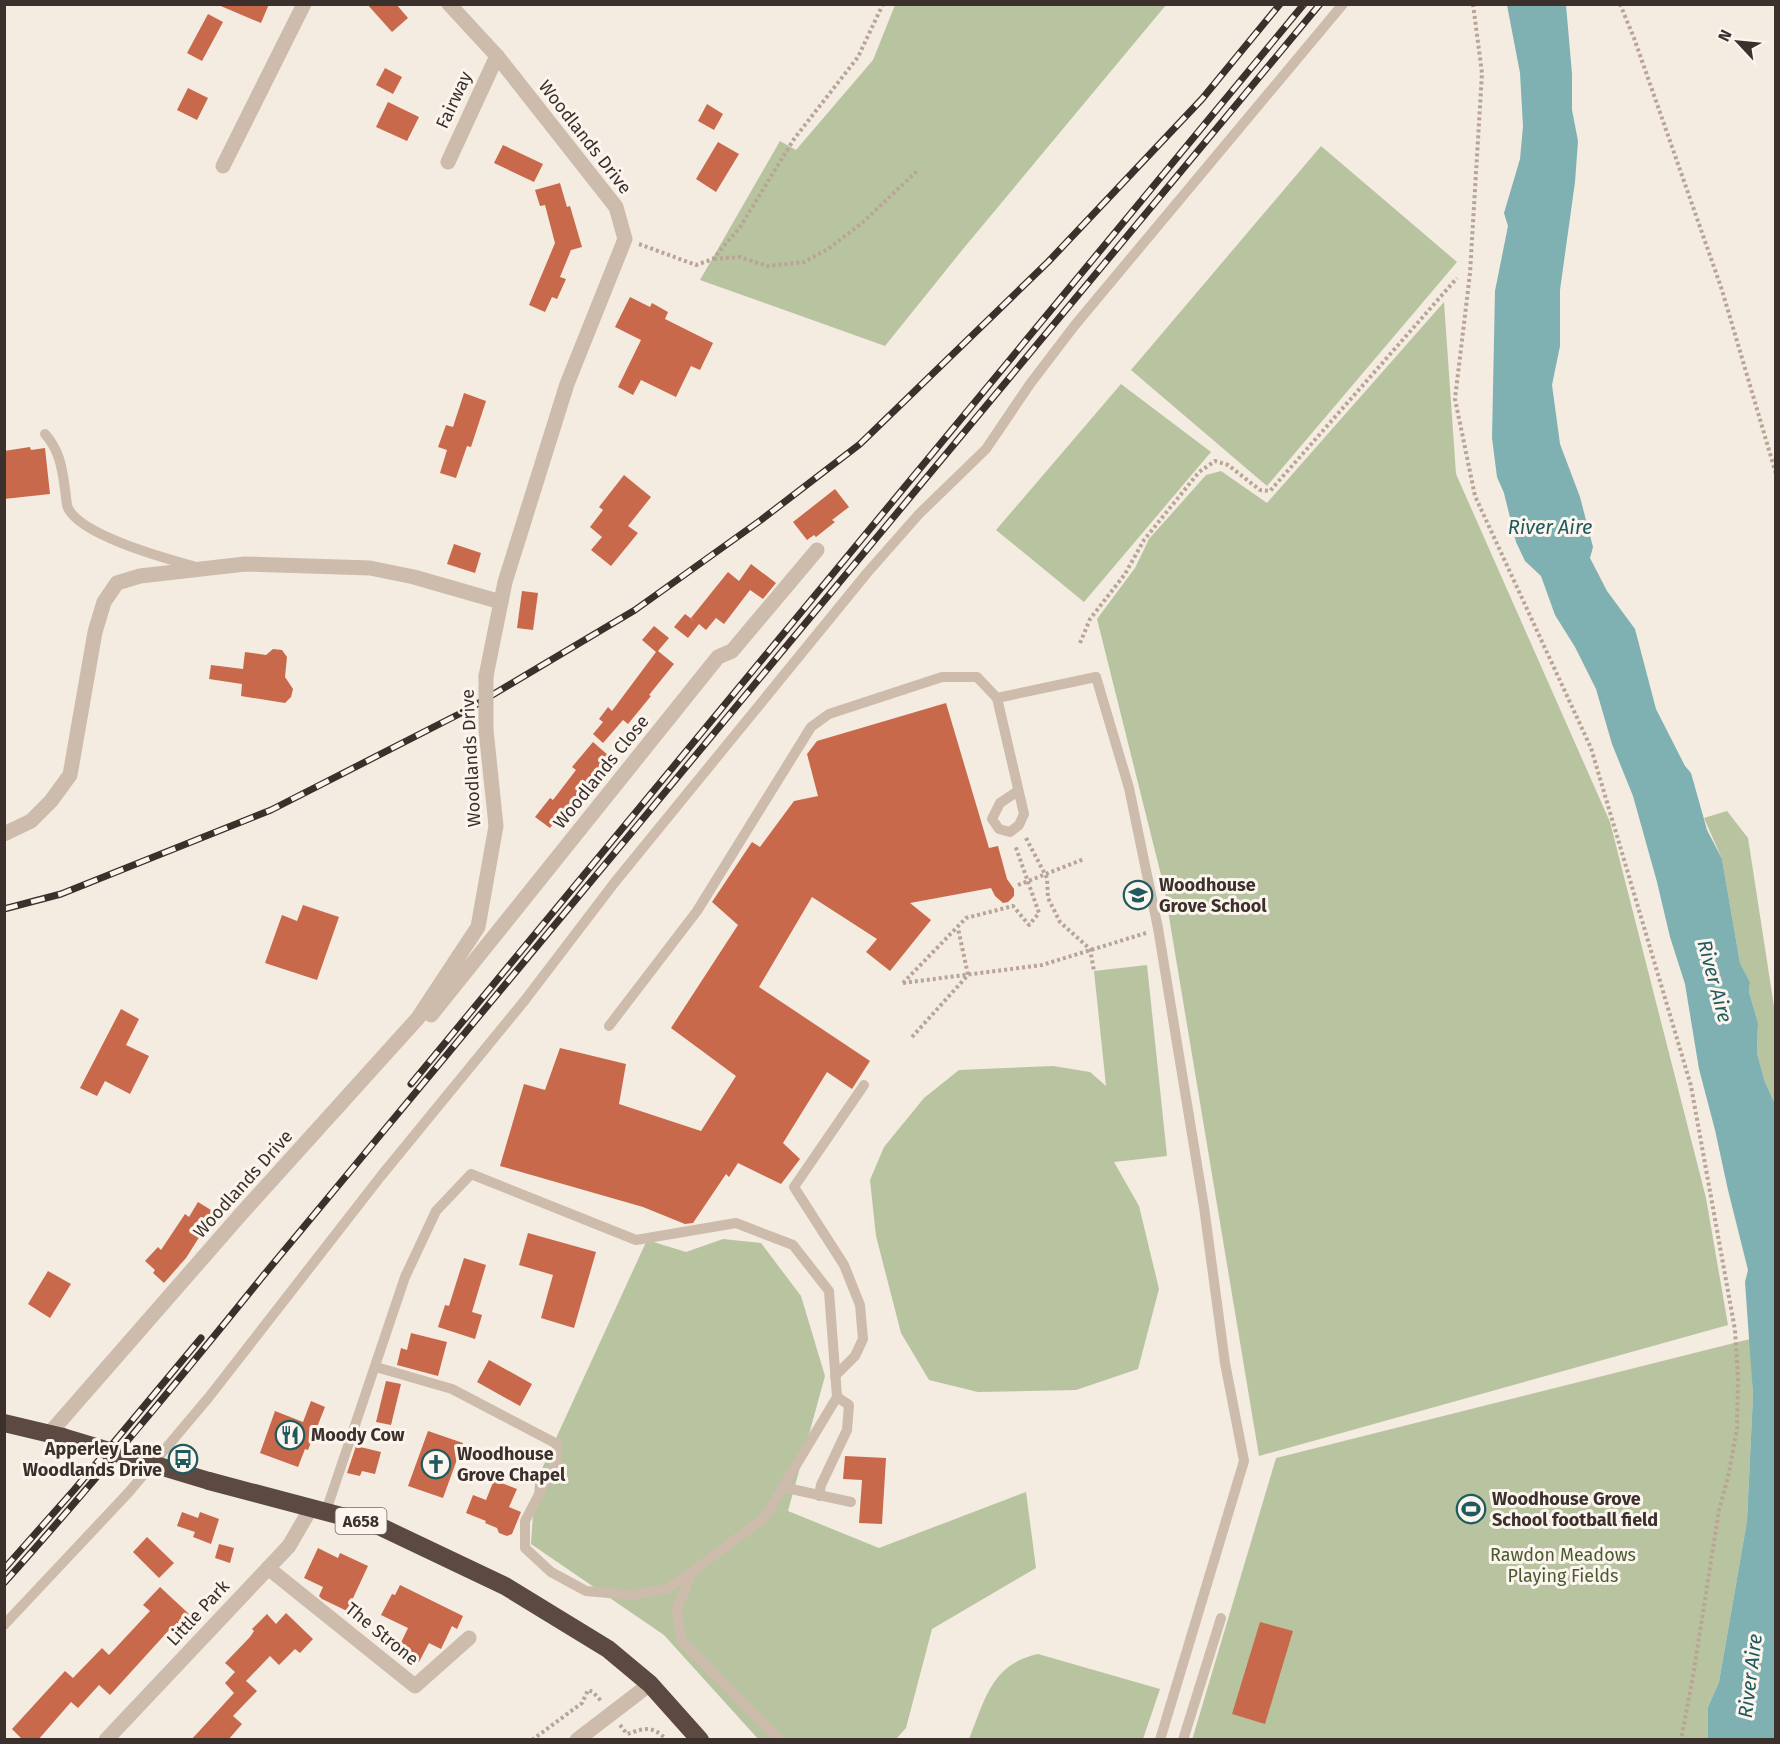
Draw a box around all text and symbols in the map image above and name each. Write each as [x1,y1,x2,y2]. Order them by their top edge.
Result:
north arrow [1708,12,1768,72]
text: N [1714,27,1736,45]
street label: Fairway [431,68,477,132]
street label: Woodlands Drive [534,76,636,198]
water label: River Aire [1508,515,1592,539]
street label: Woodlands Drive [456,688,486,828]
street label: Woodlands Close [548,711,654,833]
place label: Woodhouse Grove School [1159,874,1267,917]
school or university icon: Woodhouse Grove School [1122,879,1154,911]
water label: River Aire [1692,937,1738,1025]
street label: Woodlands Drive [189,1125,297,1243]
restaurant icon: Moody Cow [274,1419,306,1451]
place label: Moody Cow [311,1424,405,1446]
place label: Apperley Lane Woodlands Drive [23,1438,162,1481]
bus stop icon: Apperley Lane Woodlands Drive [167,1443,199,1475]
place label: Woodhouse Grove Chapel [457,1443,566,1486]
church icon: Woodhouse Grove Chapel [420,1448,452,1480]
place label: Woodhouse Grove School football field [1492,1488,1658,1531]
sports icon: Woodhouse Grove School football field [1455,1493,1487,1525]
road number: A658 [336,1508,386,1534]
park label: Rawdon Meadows Playing Fields [1490,1544,1636,1587]
street label: Little Park [162,1575,235,1651]
street label: The Strone [341,1598,423,1670]
water label: River Aire [1733,1633,1767,1719]

